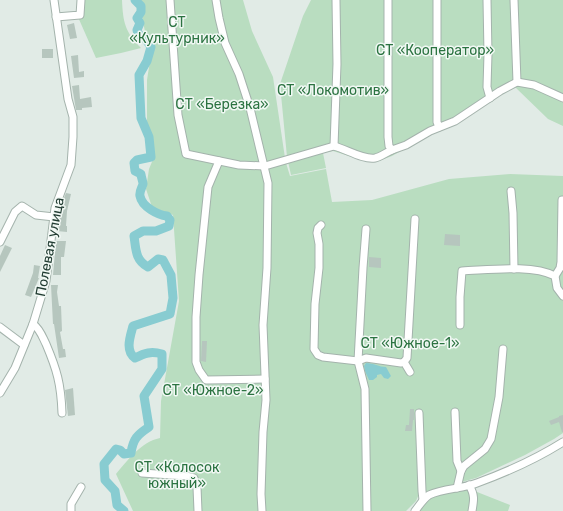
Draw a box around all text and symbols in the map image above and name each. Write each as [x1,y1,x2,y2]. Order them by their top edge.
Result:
park label: СТ «Культурник» [129,14,225,47]
park label: СТ «Кооператор» [376,42,494,59]
park label: СТ «Локомотив» [277,82,389,99]
park label: СТ «Березка» [175,96,269,113]
street label: Полевая улица [32,196,68,298]
park label: СТ «Южное-1» [360,335,460,352]
park label: СТ «Южное-2» [162,382,264,399]
park label: СТ «Колосок южный» [134,459,220,492]

